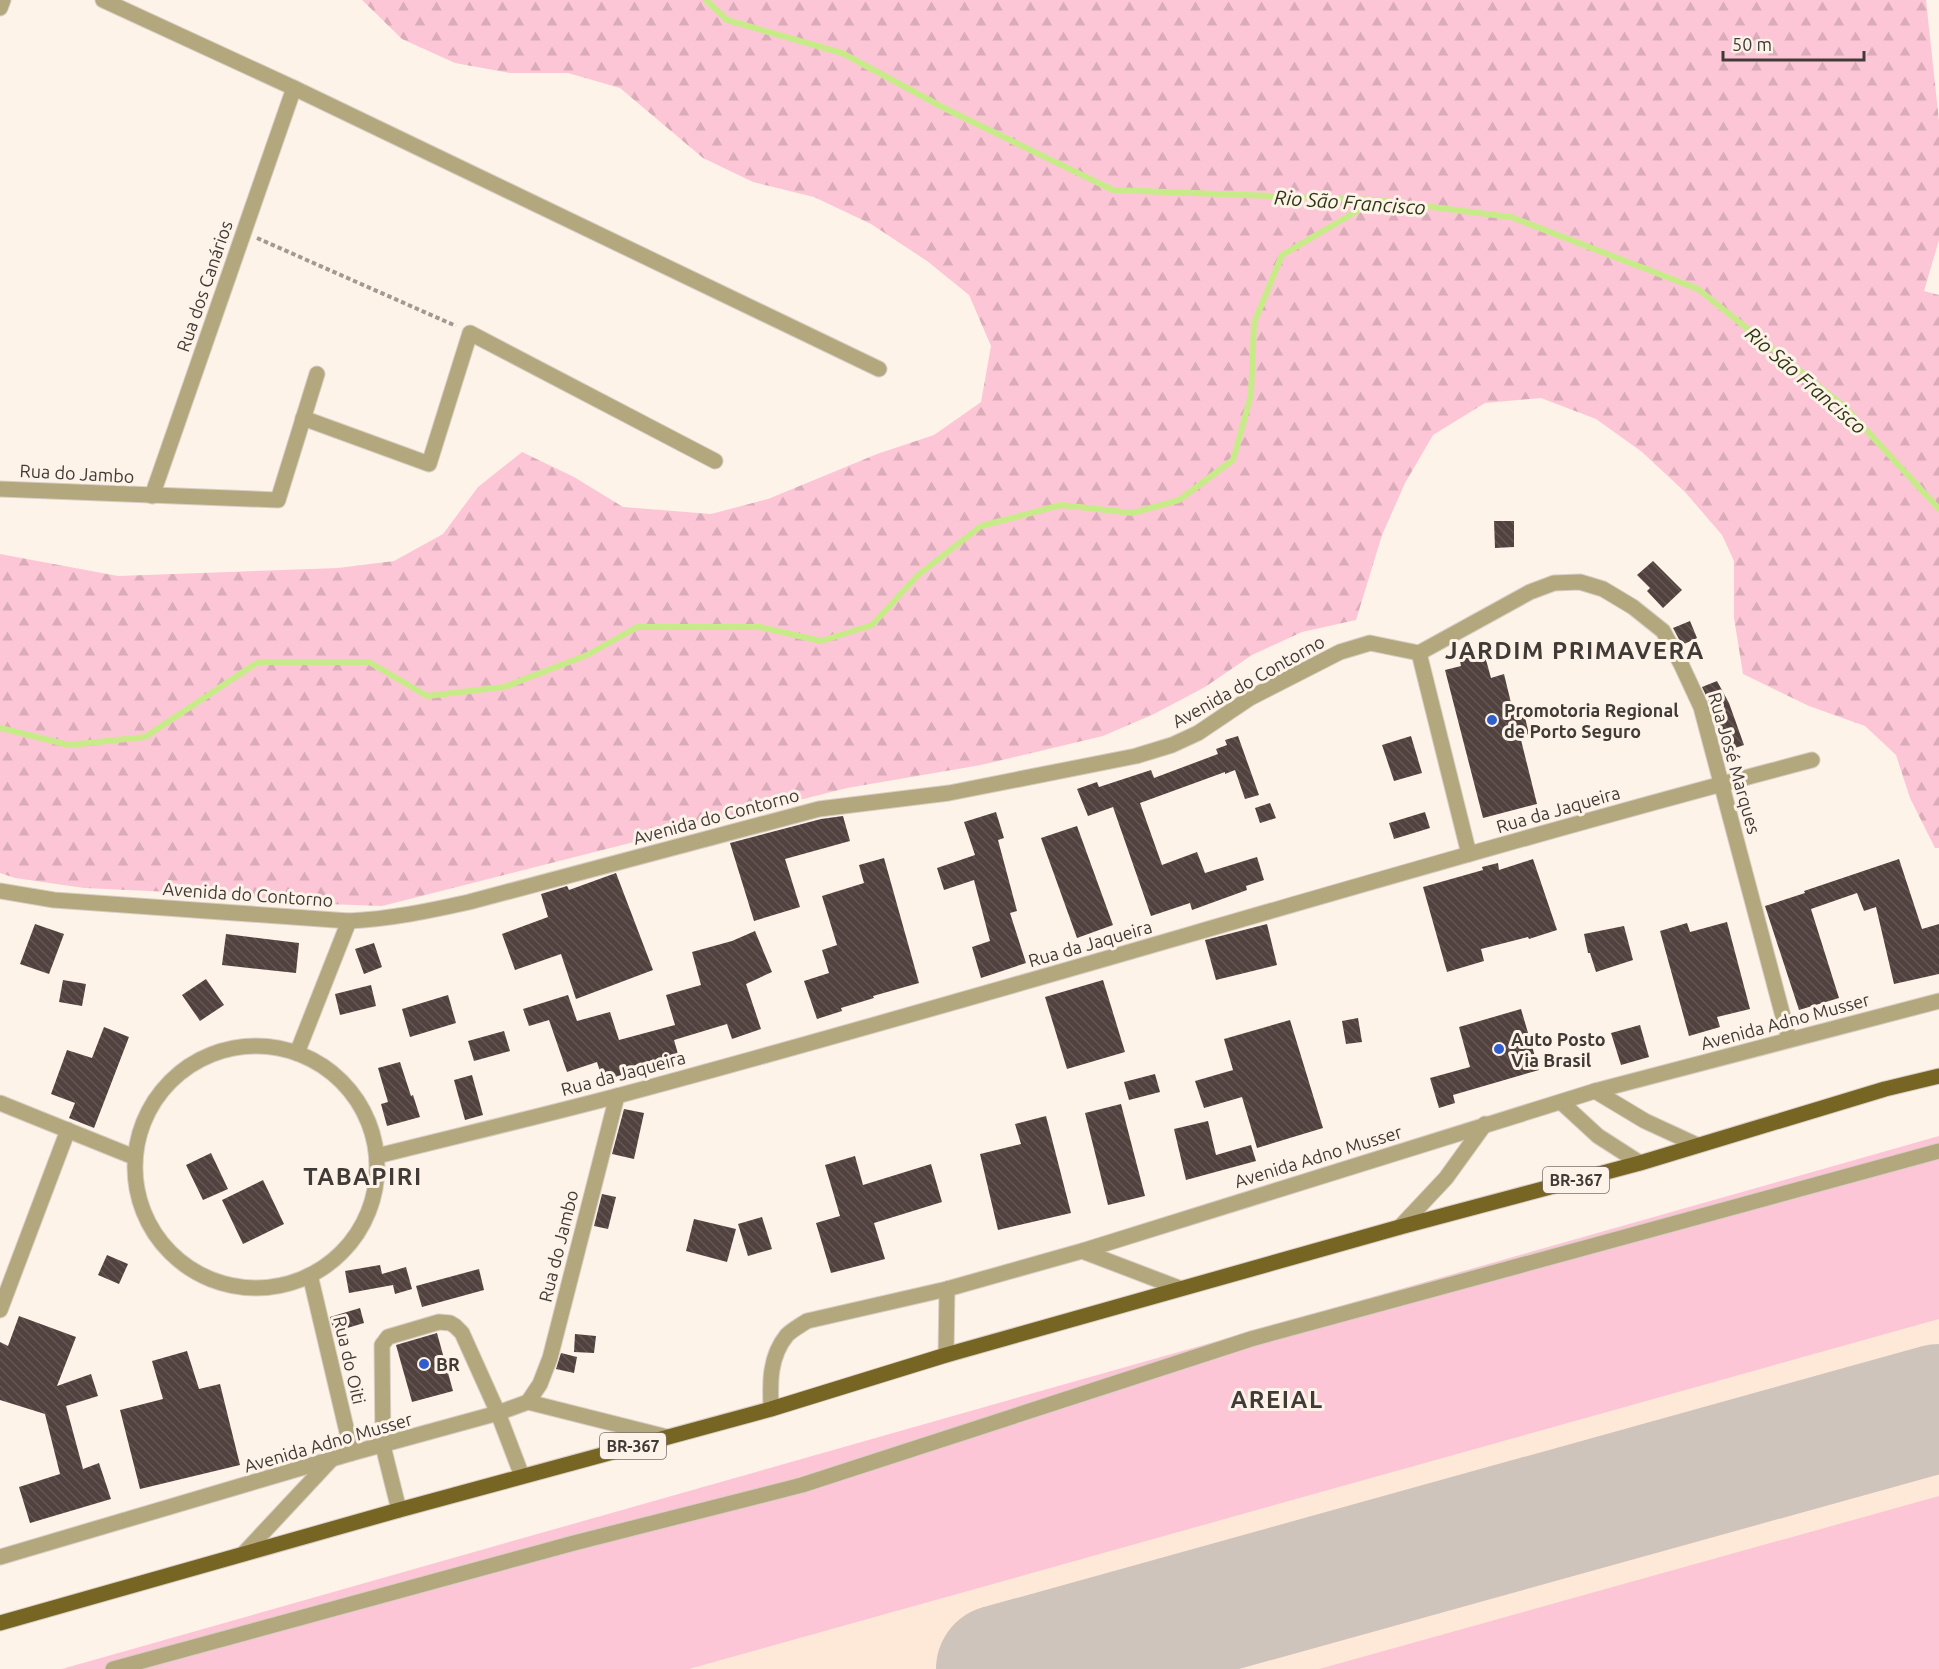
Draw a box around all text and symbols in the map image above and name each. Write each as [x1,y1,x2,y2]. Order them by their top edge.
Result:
scale bar [1723,24,1864,62]
text: 50 m [1732,34,1772,54]
water label: Rio São Francisco [1274,185,1427,219]
street label: Rua dos Canários [172,218,236,354]
water label: Rio São Francisco [1741,322,1871,439]
street label: Rua do Jambo [19,460,135,486]
street label: Avenida do Contorno [1168,631,1328,731]
district label: JARDIM PRIMAVERA [1445,637,1705,664]
street label: Rua José Marques [1705,690,1765,836]
place label: Promotoria Regional de Porto Seguro [1504,700,1679,741]
marker: Promotoria Regional de Porto Seguro [1485,713,1499,727]
street label: Rua da Jaqueira [1494,782,1622,836]
street label: Avenida do Contorno [631,784,801,848]
street label: Avenida do Contorno [162,878,334,910]
street label: Rua da Jaqueira [1026,916,1154,970]
street label: Avenida Adno Musser [1698,989,1872,1053]
place label: Auto Posto Via Brasil [1511,1029,1606,1070]
marker: Auto Posto Via Brasil [1492,1042,1506,1056]
street label: Rua da Jaqueira [559,1047,687,1099]
street label: Avenida Adno Musser [1232,1121,1404,1191]
district label: TABAPIRI [303,1163,423,1190]
road number: BR-367 [1543,1167,1609,1193]
street label: Rua do Jambo [534,1188,582,1304]
street label: Rua do Oiti [330,1314,370,1406]
place label: BR [436,1354,460,1374]
marker: BR [417,1357,431,1371]
district label: AREIAL [1230,1386,1324,1413]
street label: Avenida Adno Musser [242,1408,415,1476]
road number: BR-367 [600,1433,666,1459]

